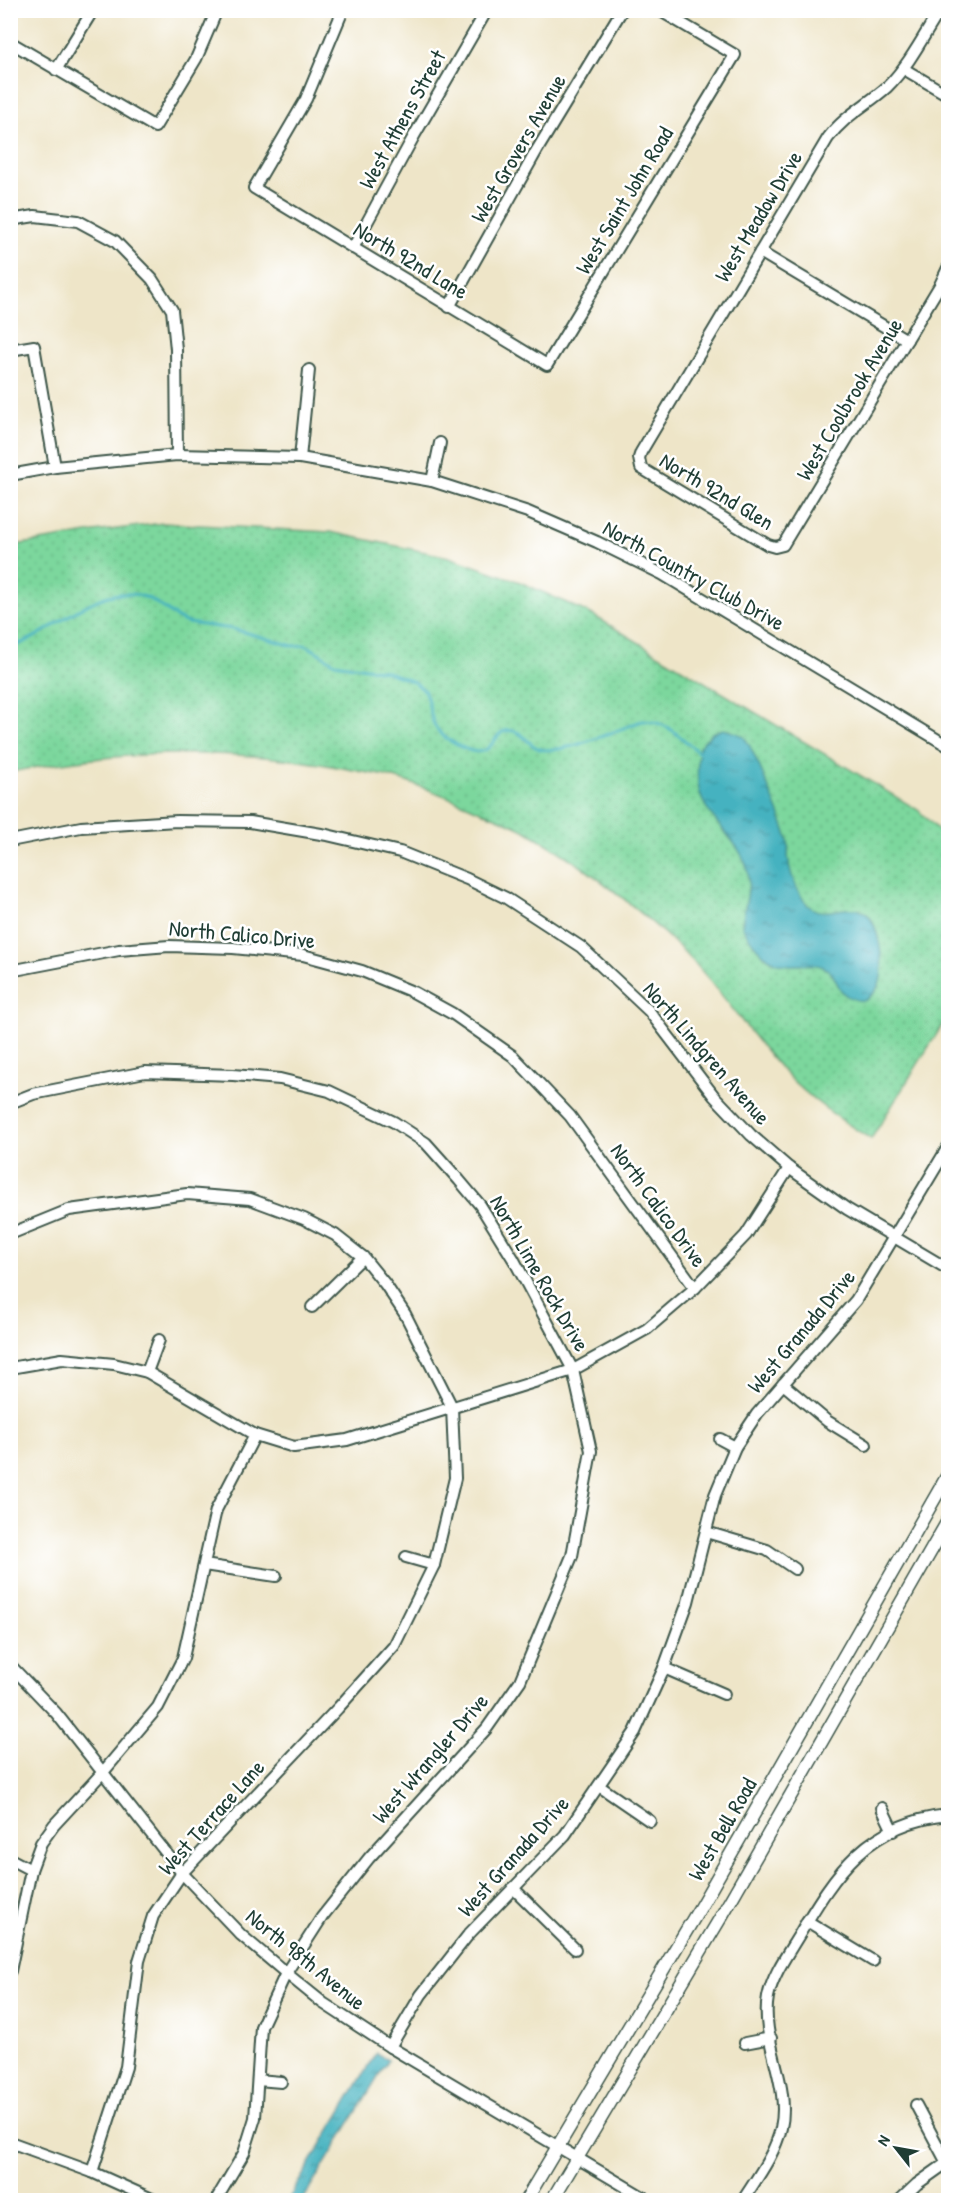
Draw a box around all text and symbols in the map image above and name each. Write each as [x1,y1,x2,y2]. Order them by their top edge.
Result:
street label: West Athens Street [351,44,453,194]
street label: West Grovers Avenue [463,68,573,228]
street label: West Saint John Road [568,120,680,279]
street label: West Meadow Drive [707,145,809,287]
street label: North 92nd Lane [348,214,474,306]
street label: West Coolbrook Avenue [789,312,909,486]
street label: North 92nd Glen [654,445,780,537]
street label: North Country Club Drive [598,513,790,637]
street label: North Calico Drive [168,913,316,955]
street label: North Lindgren Avenue [637,975,778,1131]
street label: North Calico Drive [604,1137,714,1273]
street label: North Lime Rock Drive [483,1189,597,1357]
street label: West Granada Drive [740,1262,862,1399]
street label: West Wrangler Drive [365,1686,495,1829]
street label: West Terrace Lane [151,1753,271,1881]
street label: West Bell Road [681,1772,764,1886]
street label: West Granada Drive [451,1789,576,1923]
street label: North 98th Avenue [240,1901,372,2017]
north arrow [866,2118,926,2178]
text: N [872,2131,895,2150]

